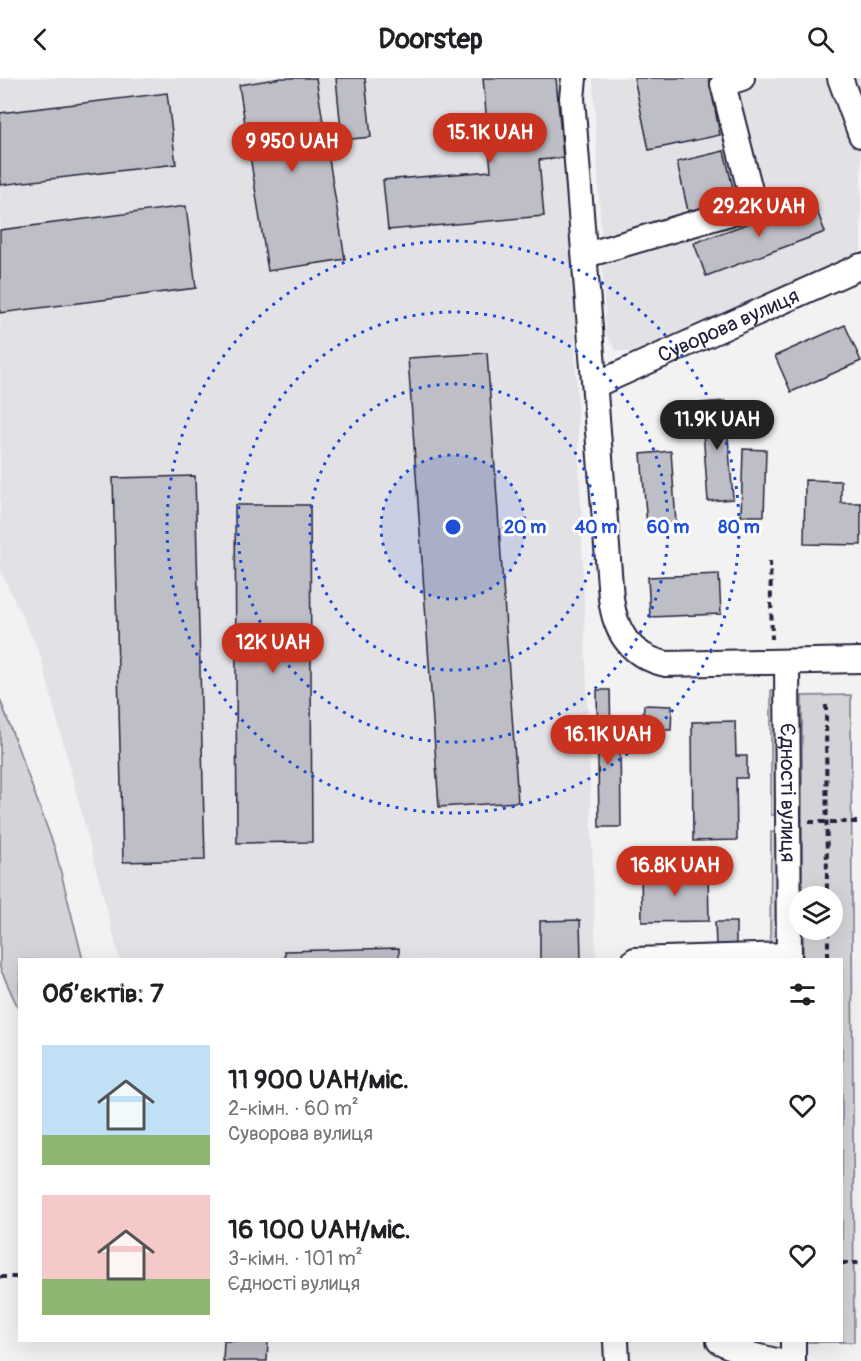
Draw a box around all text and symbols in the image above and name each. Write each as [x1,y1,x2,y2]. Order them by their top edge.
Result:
icon: back [24,23,57,56]
text: Doorstep [378,23,483,56]
icon: search [804,23,837,56]
pin: 15.1K UAH [421,113,559,164]
text: 15.1K UAH [447,120,533,145]
pin: 9 950 UAH [223,122,361,173]
text: 9 950 UAH [246,129,338,154]
pin: 29.2K UAH [690,187,828,238]
text: 29.2K UAH [713,194,805,219]
street label: Суворова вулиця [653,282,803,369]
pin: 11.9K UAH [648,400,786,451]
text: 11.9K UAH [674,407,760,432]
text: 20 m [504,516,546,539]
text: 40 m [575,516,617,539]
text: 60 m [647,516,689,539]
text: 80 m [718,516,760,539]
centre of rings [443,517,463,537]
pin: 12K UAH [218,623,328,674]
text: 12K UAH [236,630,310,655]
pin: 16.1K UAH [539,715,677,766]
text: 16.1K UAH [565,722,651,747]
street label: Єдності вулиця [774,723,802,863]
pin: 16.8K UAH [606,846,744,897]
text: 16.8K UAH [630,853,720,878]
map controls [789,886,843,940]
button: layers [789,886,843,940]
text: Об’єктів: 7 [42,978,164,1010]
icon: filters [786,978,819,1011]
text: 11 900 UAH/міс. [228,1064,409,1096]
icon: home [90,1069,162,1141]
icon: heart [786,1089,819,1122]
text: 2-кімн. · 60 m² [228,1096,359,1121]
text: Суворова вулиця [228,1121,373,1146]
text: 16 100 UAH/міс. [228,1214,411,1246]
icon: home [90,1219,162,1291]
icon: heart [786,1239,819,1272]
text: 3-кімн. · 101 m² [228,1246,362,1271]
text: Єдності вулиця [228,1271,360,1296]

